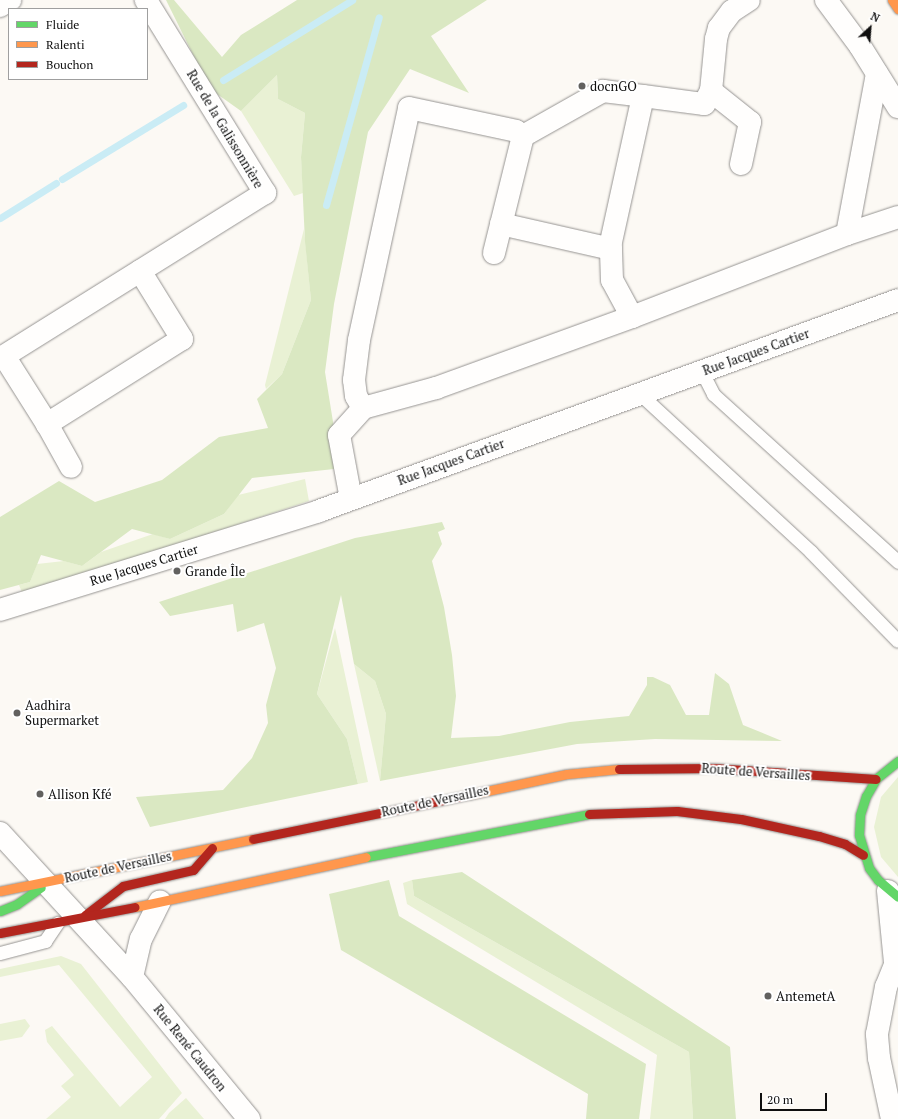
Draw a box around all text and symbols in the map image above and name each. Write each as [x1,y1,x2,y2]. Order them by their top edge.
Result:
legend [8,8,148,80]
north arrow [850,8,890,48]
text: N [868,9,882,25]
text: Fluide [46,17,79,32]
text: Ralenti [46,37,85,52]
text: Bouchon [46,57,93,72]
street label: Rue de la Galissonnière [183,67,267,191]
place label: docnGO [590,78,637,94]
marker: docnGO [577,81,587,91]
street label: Rue Jacques Cartier [701,325,811,379]
street label: Rue Jacques Cartier [396,435,506,489]
street label: Rue Jacques Cartier [88,541,200,589]
place label: Grande Île [185,563,245,579]
marker: Grande Île [172,566,182,576]
place label: Aadhira Supermarket [25,698,99,729]
marker: Aadhira Supermarket [12,708,22,718]
street label: Route de Versailles [701,760,811,784]
street label: Route de Versailles [380,782,490,820]
place label: Allison Kfé [48,786,111,802]
marker: Allison Kfé [35,789,45,799]
street label: Route de Versailles [63,848,173,886]
place label: AntemetA [776,988,835,1004]
marker: AntemetA [763,991,773,1001]
street label: Rue René Caudron [150,1002,230,1094]
scale bar [762,1085,829,1111]
text: 20 m [767,1092,793,1107]

